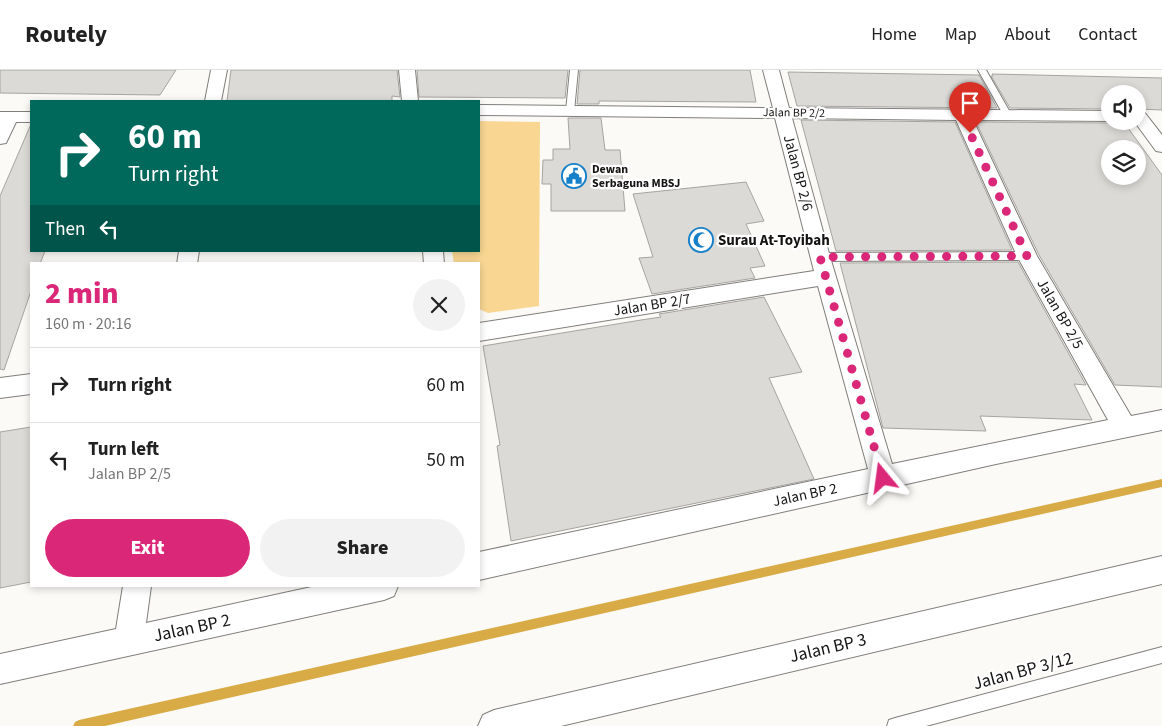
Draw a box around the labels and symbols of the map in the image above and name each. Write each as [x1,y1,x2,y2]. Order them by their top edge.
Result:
pin [949,82,991,133]
street label: Jalan BP 2/2 [763,104,825,122]
street label: Jalan BP 2/6 [778,133,818,213]
place label: Dewan Serbaguna MBSJ [592,161,680,192]
public building icon: Dewan Serbaguna MBSJ [561,163,587,189]
mosque icon: Surau At-Toyibah [688,227,714,253]
place label: Surau At-Toyibah [718,230,830,251]
street label: Jalan BP 2/5 [1031,275,1089,353]
street label: Jalan BP 2/7 [612,289,692,321]
position arrow [856,451,908,503]
street label: Jalan BP 2 [771,478,839,512]
street label: Jalan BP 2 [151,608,233,648]
street label: Jalan BP 3 [787,627,869,669]
street label: Jalan BP 3/12 [970,646,1076,696]

